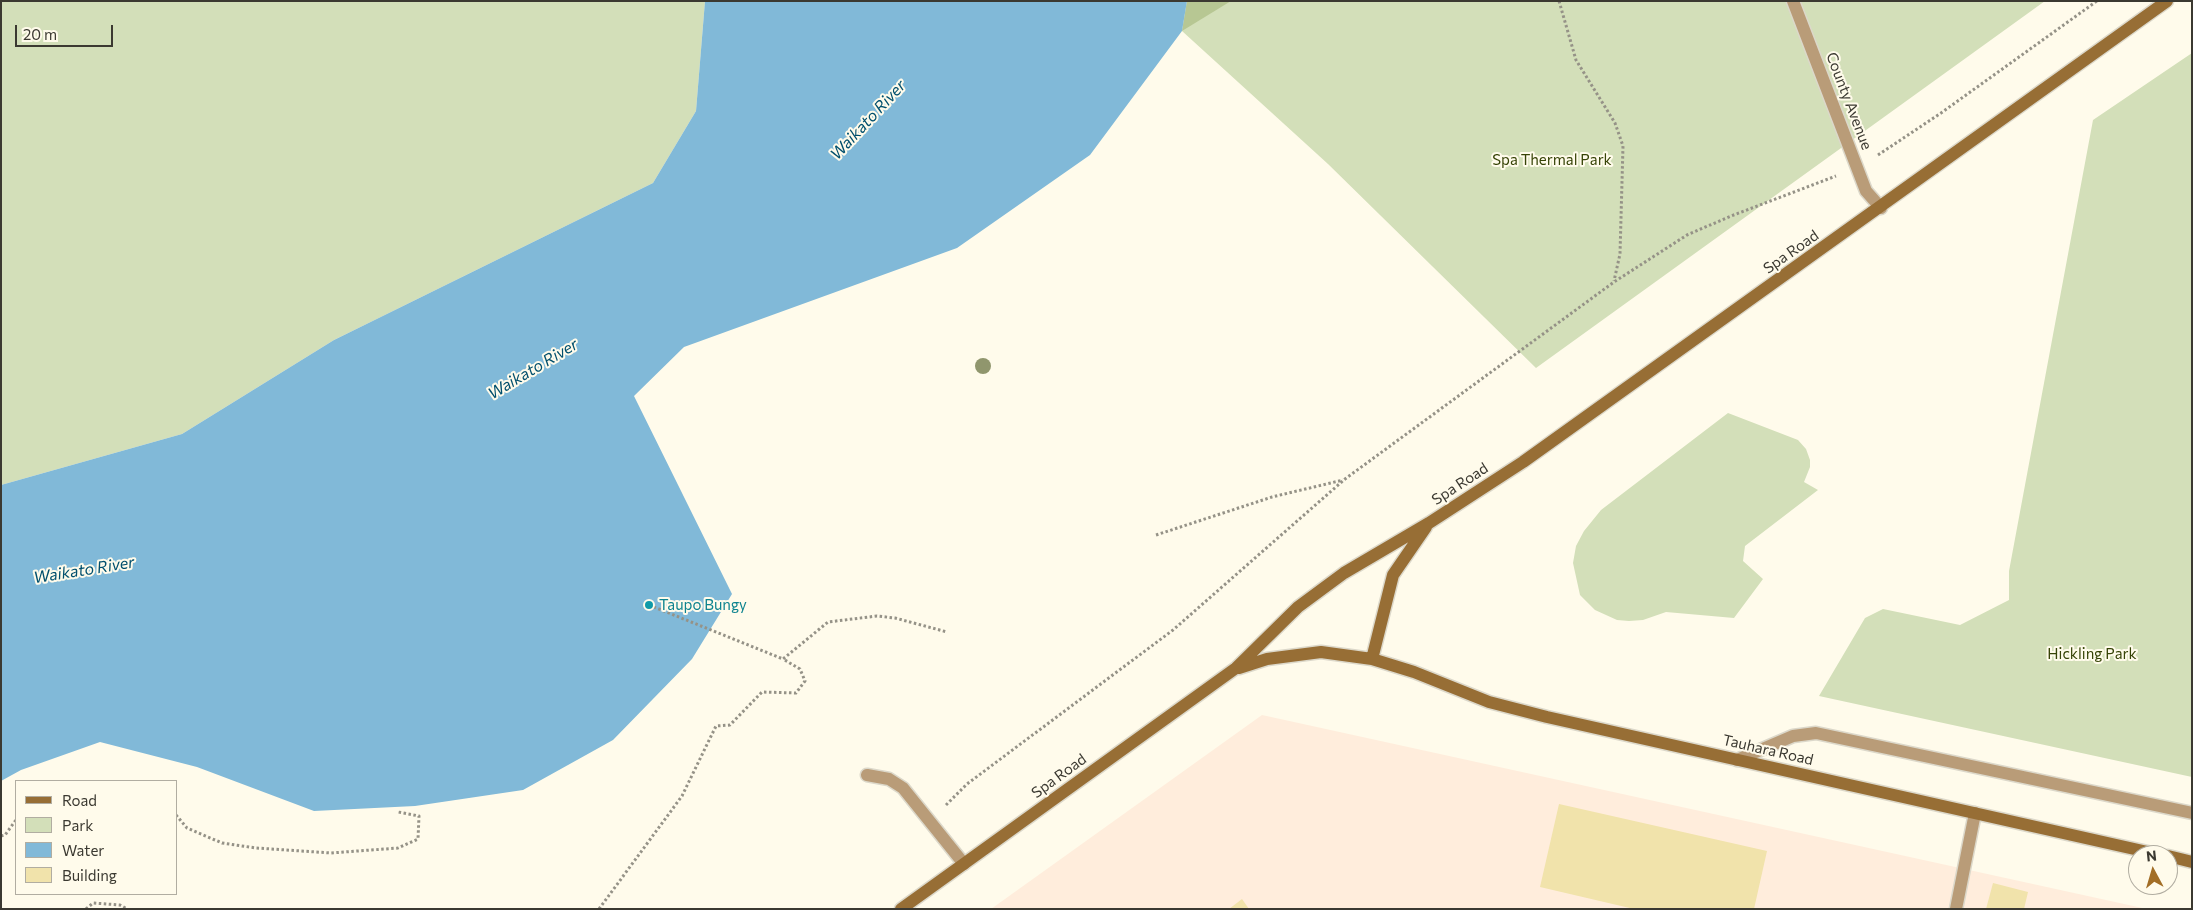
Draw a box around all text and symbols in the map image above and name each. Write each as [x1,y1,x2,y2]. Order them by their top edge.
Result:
scale bar [18,15,115,47]
text: 20 m [23,25,57,43]
street label: County Avenue [1822,50,1876,152]
water label: Waikato River [826,76,910,164]
park label: Spa Thermal Park [1492,151,1612,169]
street label: Spa Road [1760,226,1822,278]
water label: Waikato River [484,335,582,403]
street label: Spa Road [1429,459,1491,509]
water label: Waikato River [32,553,136,587]
place label: Taupo Bungy [659,596,747,614]
marker: Taupo Bungy [643,599,655,611]
park label: Hickling Park [2047,645,2137,663]
street label: Tauhara Road [1721,731,1815,769]
street label: Spa Road [1028,750,1090,802]
legend [15,780,178,895]
text: Road [62,791,97,809]
text: Park [62,816,93,834]
text: Water [62,841,104,859]
north arrow [2128,845,2178,895]
text: N [2145,847,2158,865]
text: Building [62,866,117,884]

